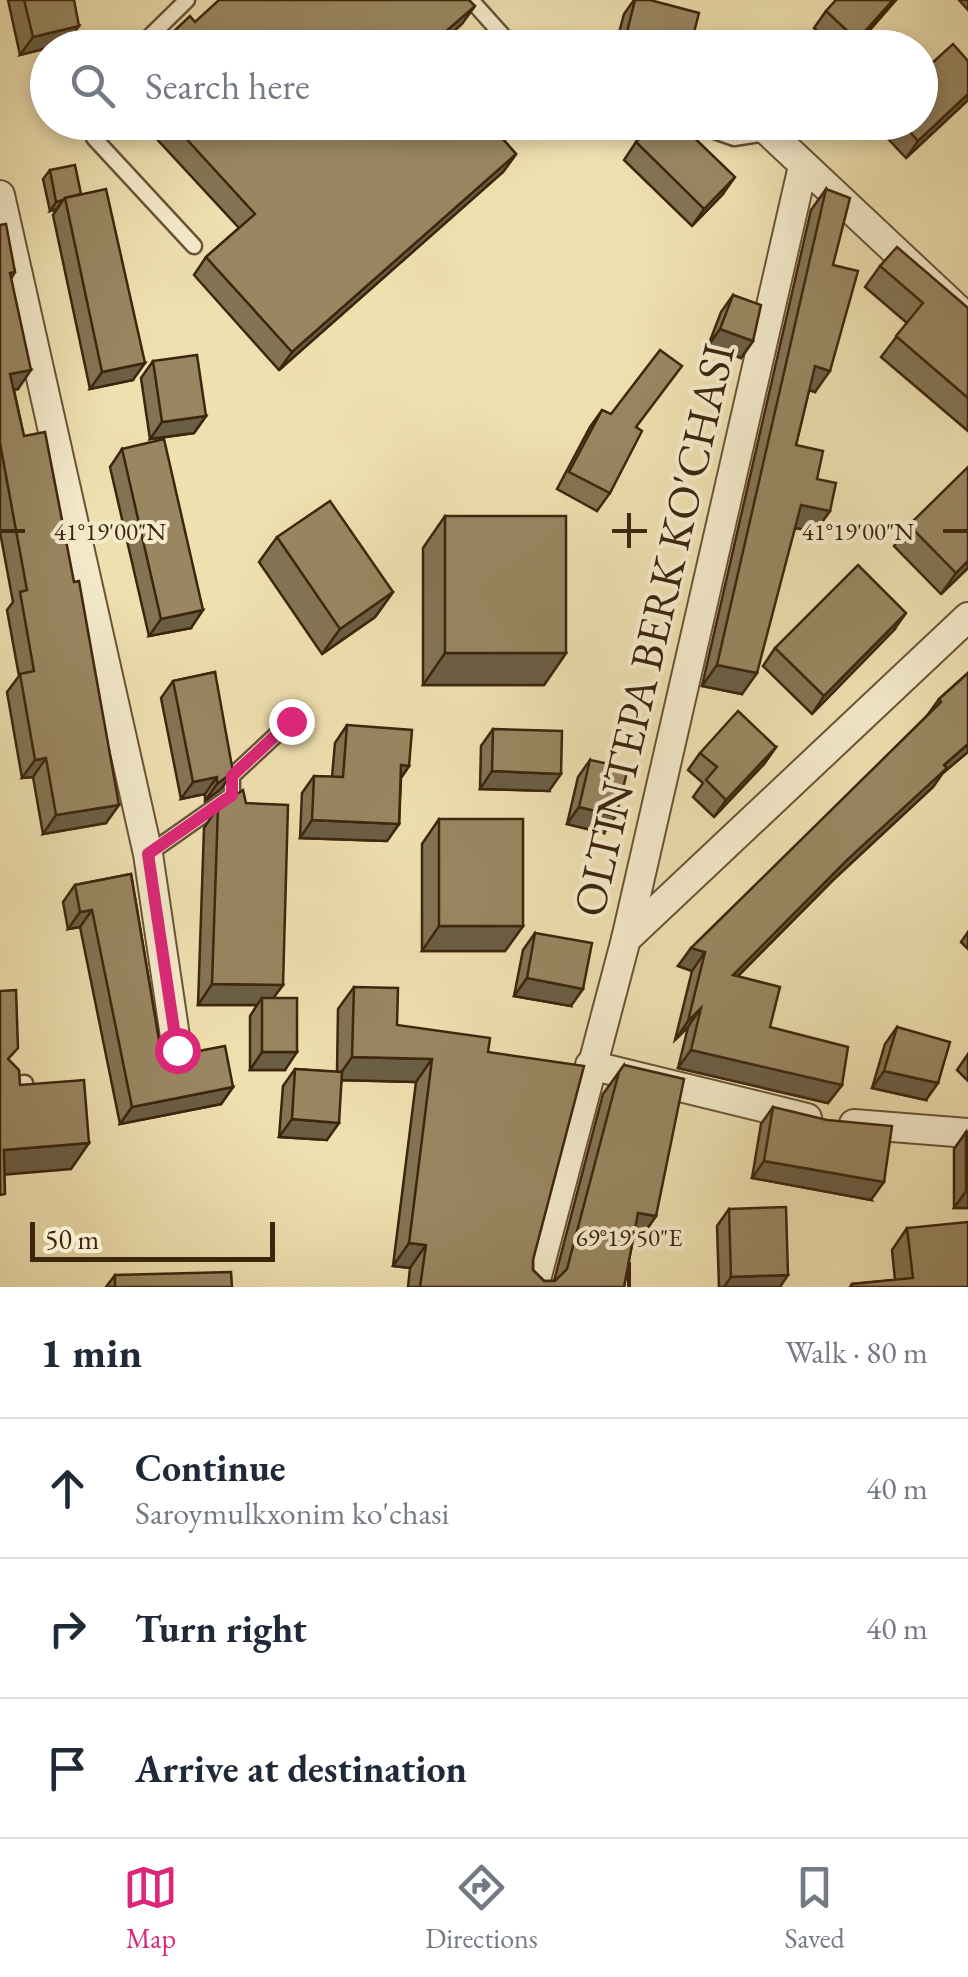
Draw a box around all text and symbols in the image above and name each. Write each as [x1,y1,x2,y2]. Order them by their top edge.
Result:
search box [30,30,938,140]
icon: search [65,58,120,113]
text: Search here [145,61,310,110]
street label: OLTINTEPA BERK KO'CHASI [559,338,747,922]
text: 41°19'00"N [54,515,166,547]
text: 41°19'00"N [802,515,914,547]
route end [269,699,315,745]
route start [155,1028,201,1074]
scale bar [30,1217,275,1262]
text: 50 m [45,1221,99,1257]
text: 69°19'50"E [576,1221,682,1253]
text: 1 min [40,1325,142,1380]
text: Walk · 80 m [785,1331,928,1373]
text: Continue [135,1443,286,1492]
icon: ahead [40,1461,95,1516]
text: 40 m [866,1467,928,1509]
text: Saroymulkxonim ko'chasi [135,1492,449,1534]
icon: right [40,1601,95,1656]
text: Turn right [135,1604,307,1653]
text: 40 m [866,1607,928,1649]
icon: arrive [40,1741,95,1796]
text: Arrive at destination [135,1744,467,1793]
tab: Map [123,1860,178,1956]
tab: Directions [425,1860,538,1956]
tab: Saved [785,1860,845,1956]

